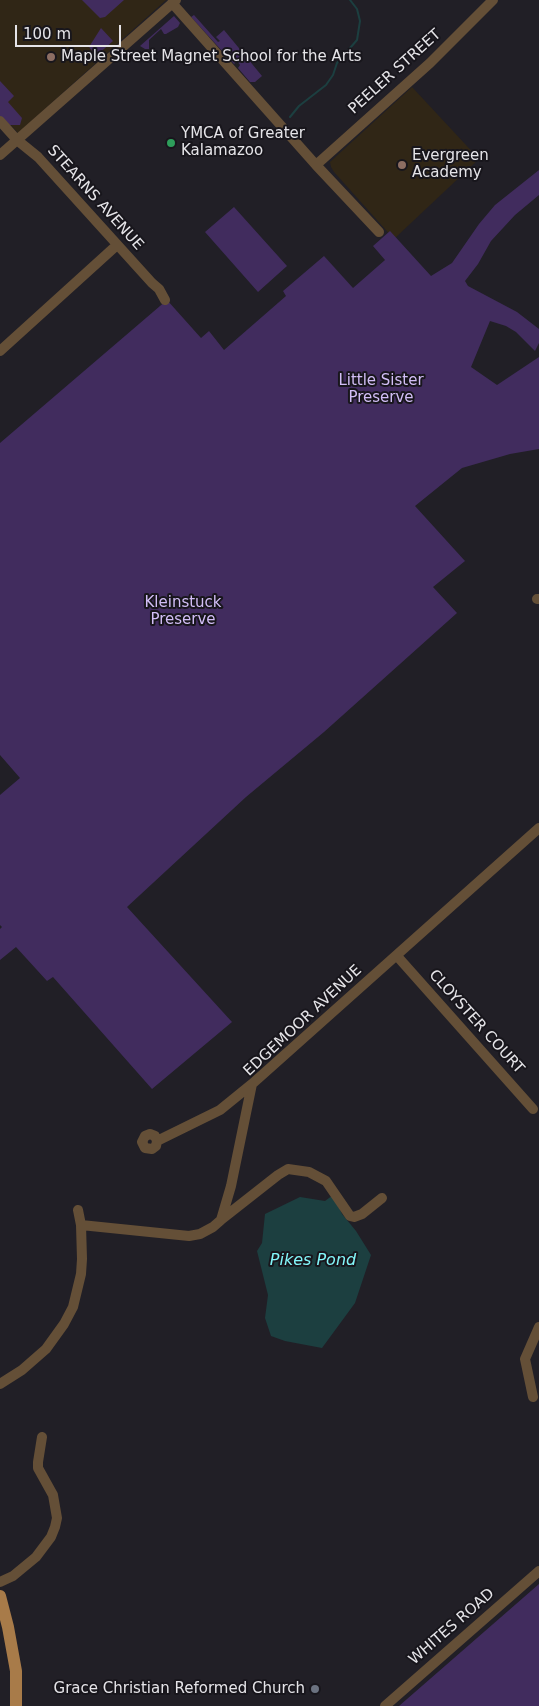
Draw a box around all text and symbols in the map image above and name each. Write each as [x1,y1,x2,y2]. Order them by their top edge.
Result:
scale bar [18,15,124,47]
text: 100 m [23,25,71,43]
street label: PEELER STREET [345,26,445,118]
place label: Maple Street Magnet School for the Arts [61,48,362,66]
marker: Maple Street Magnet School for the Arts [45,51,57,63]
place label: YMCA of Greater Kalamazoo [181,125,305,160]
marker: YMCA of Greater Kalamazoo [165,137,177,149]
street label: STEARNS AVENUE [43,142,147,254]
place label: Evergreen Academy [412,147,489,182]
marker: Evergreen Academy [396,159,408,171]
park label: Little Sister Preserve [338,372,424,407]
park label: Kleinstuck Preserve [144,594,222,629]
street label: EDGEMOOR AVENUE [240,962,366,1080]
street label: CLOYSTER COURT [425,966,527,1078]
water label: Pikes Pond [270,1251,356,1271]
street label: WHITES ROAD [406,1585,498,1669]
place label: Grace Christian Reformed Church [54,1680,305,1698]
marker: Grace Christian Reformed Church [309,1683,321,1695]

